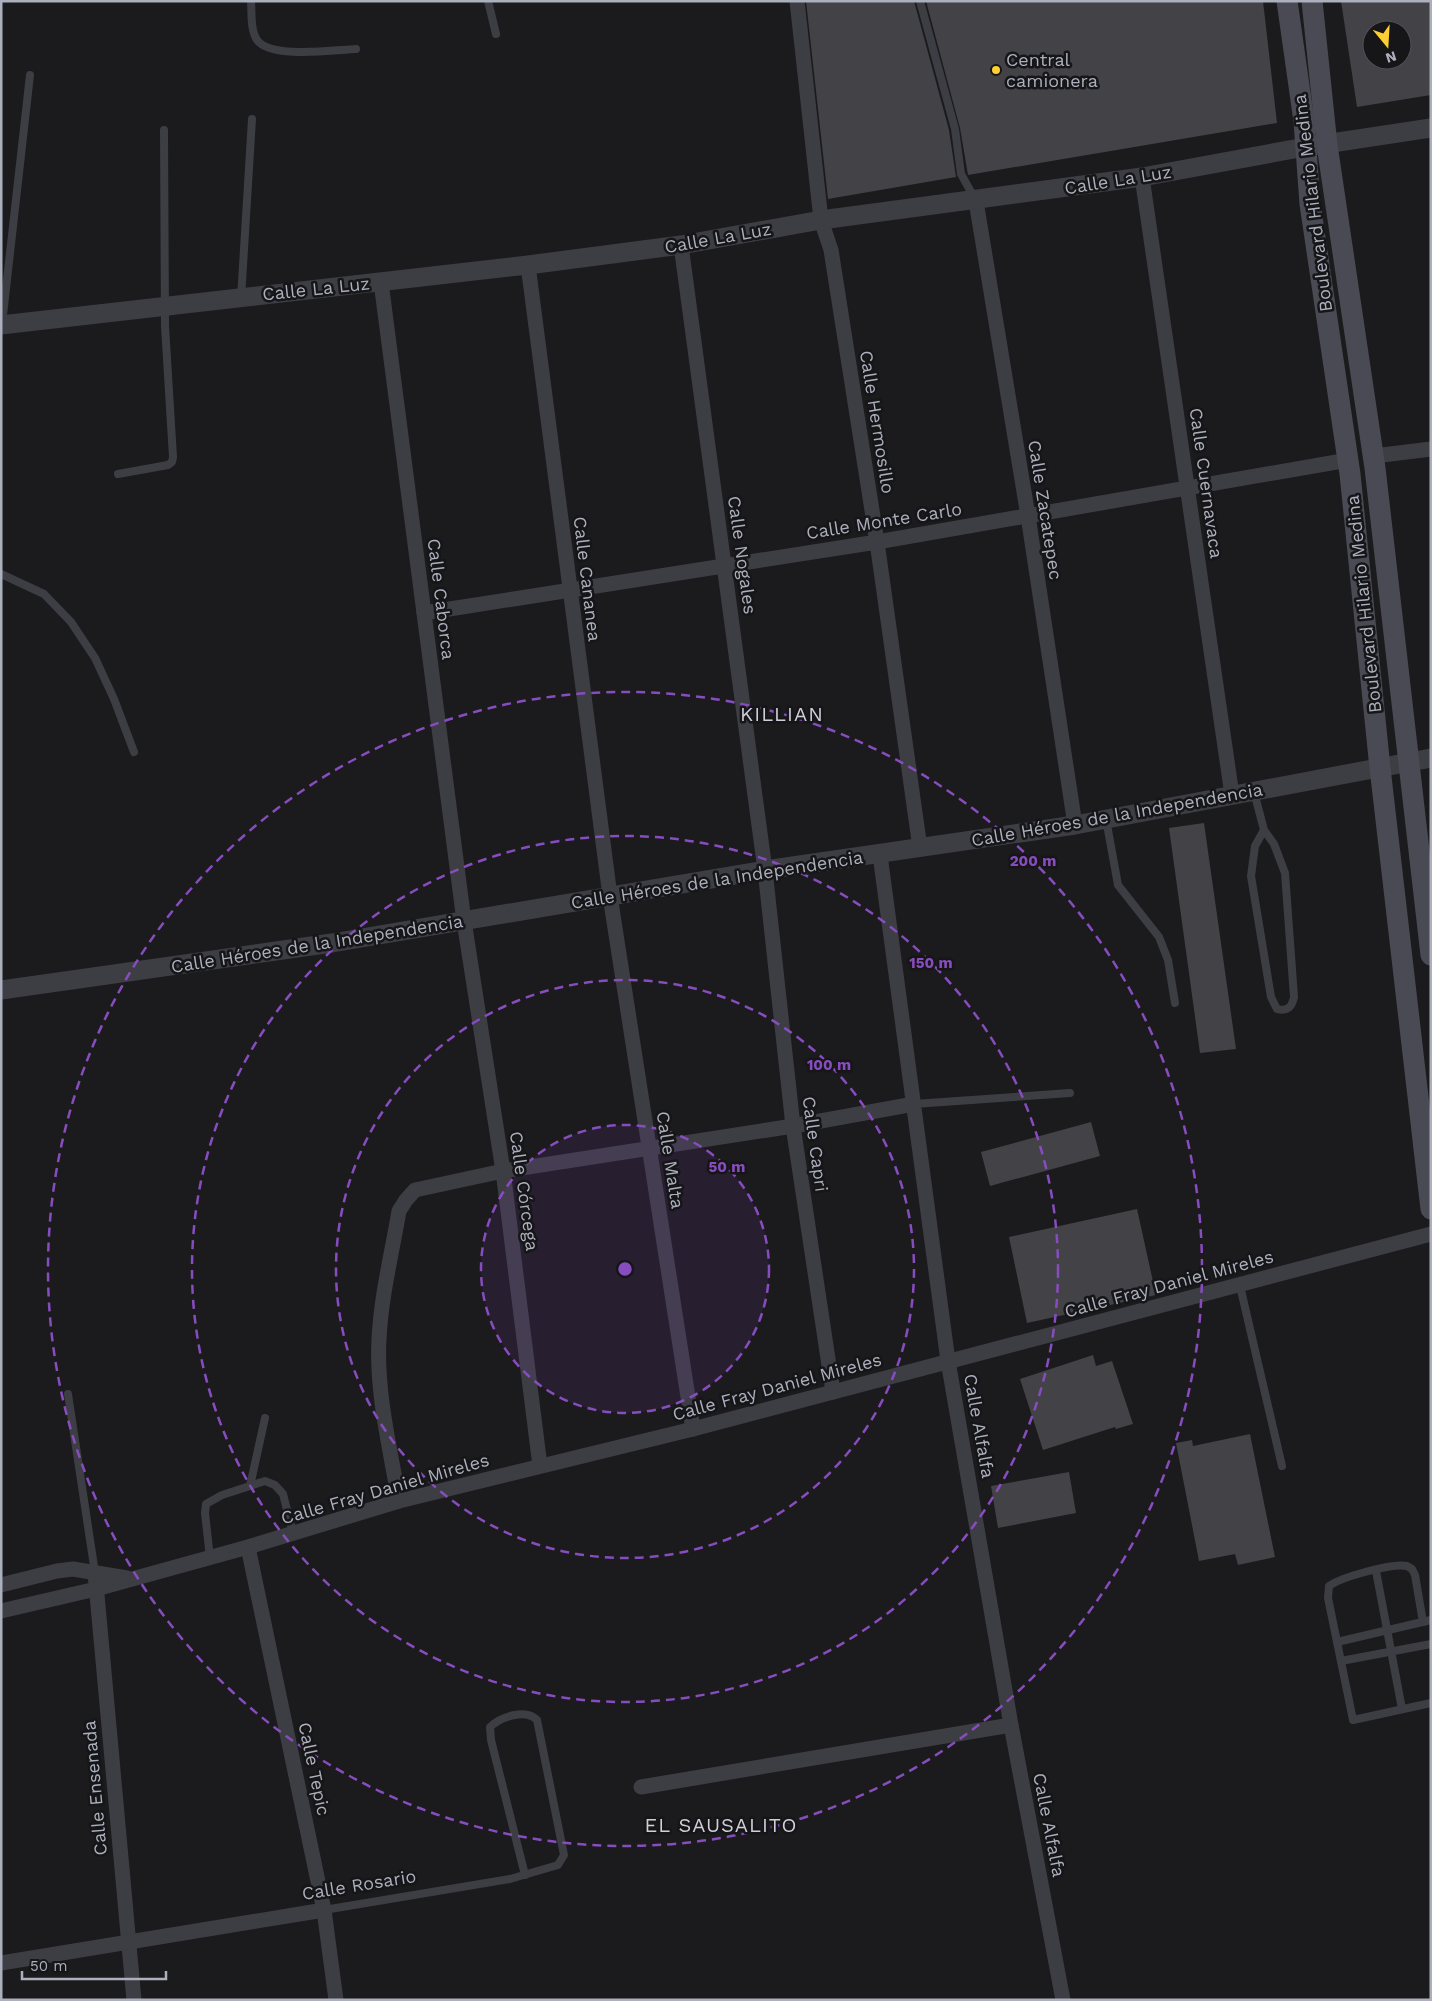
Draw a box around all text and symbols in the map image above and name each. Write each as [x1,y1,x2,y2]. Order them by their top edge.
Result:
north arrow [1362,20,1412,70]
text: N [1384,48,1398,67]
place label: Central camionera [1006,49,1098,91]
marker: Central camionera [990,64,1002,76]
street label: Boulevard Hilario Medina [1289,93,1336,313]
street label: Calle La Luz [1063,161,1173,198]
street label: Calle La Luz [663,218,773,257]
street label: Calle La Luz [261,272,371,305]
street label: Calle Hermosillo [856,349,899,495]
street label: Calle Cuernavaca [1186,406,1227,560]
street label: Calle Zacatepec [1024,439,1067,581]
street label: Boulevard Hilario Medina [1342,494,1385,714]
street label: Calle Nogales [724,495,761,615]
street label: Calle Monte Carlo [805,498,963,543]
street label: Calle Cananea [569,515,606,643]
street label: Calle Caborca [424,537,459,661]
district label: KILLIAN [740,702,824,726]
street label: Calle Héroes de la Independencia [970,779,1264,850]
street label: Calle Héroes de la Independencia [569,846,864,913]
text: 200 m [1010,852,1056,870]
street label: Calle Héroes de la Independencia [169,910,464,977]
text: 150 m [909,954,953,972]
text: 100 m [807,1056,851,1074]
street label: Calle Capri [798,1095,833,1193]
street label: Calle Malta [652,1110,689,1210]
street label: Calle Córcega [506,1130,543,1252]
text: 50 m [709,1158,745,1176]
street label: Calle Fray Daniel Mireles [1062,1245,1276,1322]
centre of rings [616,1260,634,1278]
street label: Calle Fray Daniel Mireles [670,1348,884,1425]
street label: Calle Alfalfa [960,1372,999,1480]
street label: Calle Fray Daniel Mireles [278,1449,491,1528]
street label: Calle Ensenada [78,1720,111,1856]
street label: Calle Tepic [294,1720,335,1818]
street label: Calle Alfalfa [1029,1771,1070,1879]
district label: EL SAUSALITO [645,1813,797,1837]
street label: Calle Rosario [300,1865,417,1904]
scale bar [22,1948,166,1980]
text: 50 m [30,1957,67,1975]

